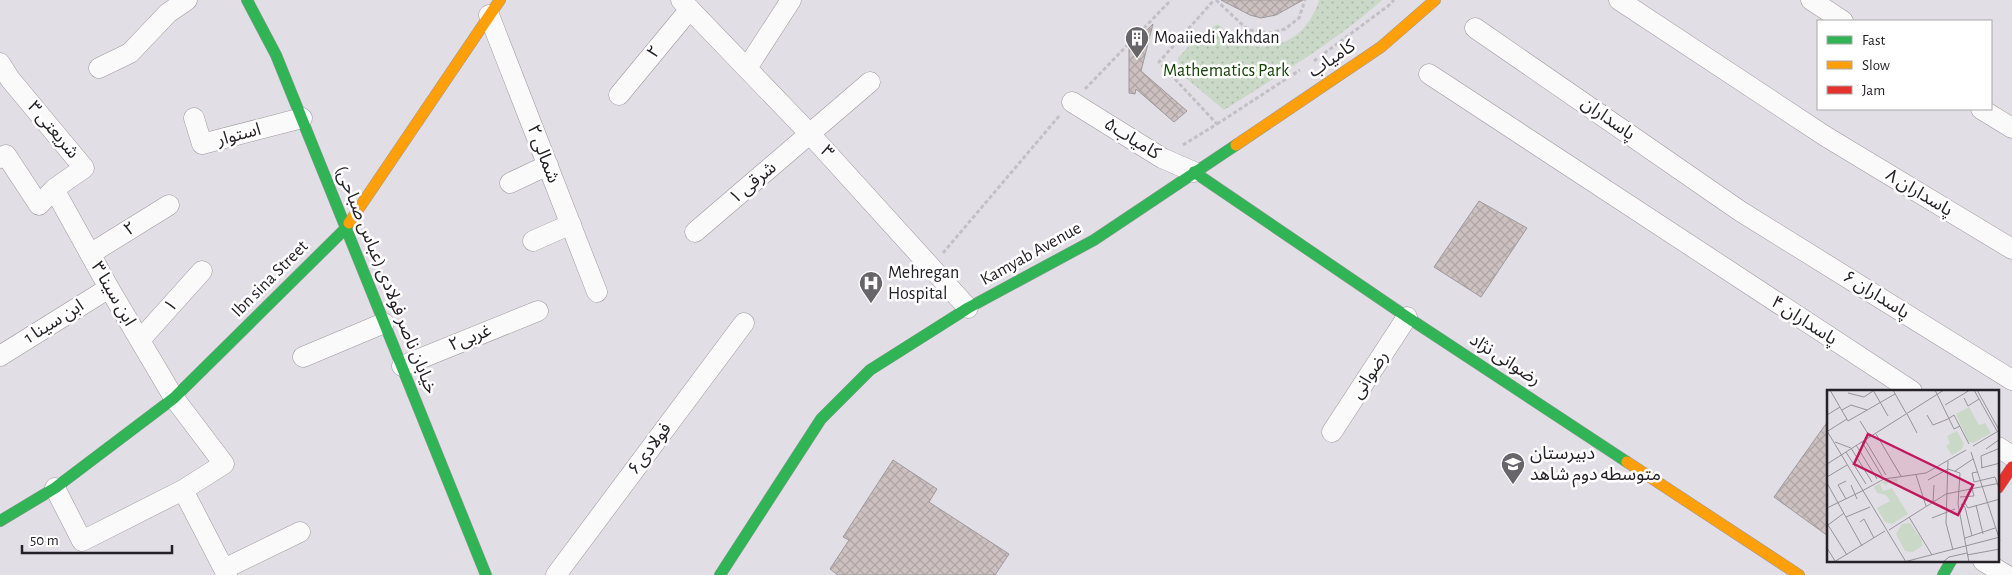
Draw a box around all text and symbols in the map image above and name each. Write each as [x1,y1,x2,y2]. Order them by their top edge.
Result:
legend [1817,20,1992,110]
building icon: Moaiiedi Yakhdan [1124,25,1150,59]
place label: Moaiiedi Yakhdan [1154,29,1280,47]
text: Fast [1862,33,1886,48]
street label: کامیاب [1305,37,1359,81]
street label: ۲ [644,42,664,62]
text: Slow [1862,58,1890,73]
park label: Mathematics Park [1163,62,1290,80]
text: Jam [1862,83,1885,98]
street label: پاسداران [1577,94,1638,145]
street label: شریعتی ۳ [23,98,82,163]
street label: کامیاب۵ [1101,115,1164,163]
street label: استوار [214,121,263,151]
street label: ۲ شمالی [523,122,562,186]
street label: ۳ [817,142,837,162]
street label: ۱ شرقی [726,158,781,208]
street label: خیابان ناصر فولادی (عباس صباحی) [331,163,440,397]
street label: پاسداران ۸ [1882,166,1956,221]
street label: ۲ [121,219,139,239]
street label: Kamyab Avenue [978,219,1084,289]
street label: Ibn sina Street [228,237,312,321]
street label: ابن سینا ۳ [87,259,138,330]
place label: Mehregan Hospital [888,264,959,303]
street label: پاسداران ۶ [1839,268,1912,323]
hospital icon: Mehregan Hospital [858,270,884,304]
street label: پاسداران ۴ [1767,293,1840,350]
street label: ۱ [161,296,181,316]
street label: ابن سینا 1 [21,297,88,348]
street label: غربی۲ [446,321,494,356]
street label: رضوانی نژاد [1466,331,1544,390]
street label: رضوانی [1348,348,1393,403]
inset map [1827,390,2000,562]
street label: فولادی۶ [625,420,676,479]
place label: دبیرستان متوسطه دوم شاهد [1530,445,1661,488]
school or university icon: دبیرستان متوسطه دوم شاهد [1500,451,1526,485]
scale bar [22,522,172,554]
text: 50 m [30,533,59,548]

